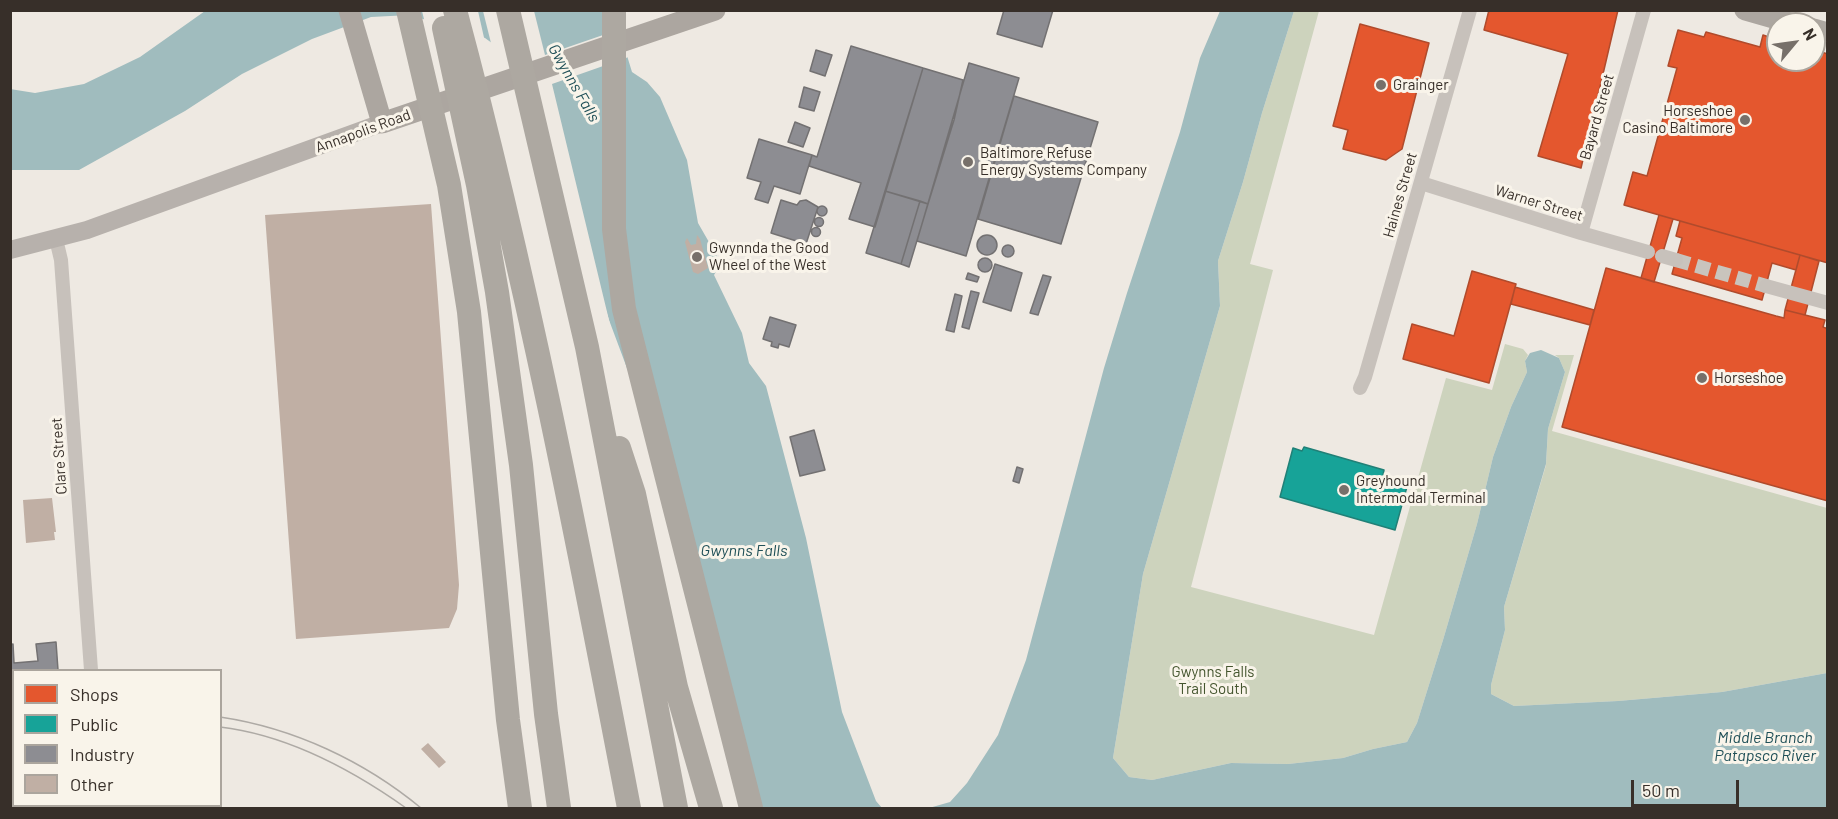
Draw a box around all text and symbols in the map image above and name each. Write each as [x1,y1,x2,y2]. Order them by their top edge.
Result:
north arrow [1766,12,1826,72]
text: N [1800,25,1821,43]
water label: Gwynns Falls [544,41,604,125]
street label: Bayard Street [1576,72,1618,162]
place label: Grainger [1393,76,1449,94]
marker: Grainger [1374,78,1388,92]
place label: Horseshoe Casino Baltimore [1623,102,1733,137]
street label: Annapolis Road [313,105,413,157]
marker: Horseshoe Casino Baltimore [1738,113,1752,127]
place label: Baltimore Refuse Energy Systems Company [980,144,1147,179]
street label: Haines Street [1379,150,1421,240]
marker: Baltimore Refuse Energy Systems Company [961,155,975,169]
street label: Warner Street [1493,181,1585,225]
place label: Gwynnda the Good Wheel of the West [709,239,829,274]
marker: Gwynnda the Good Wheel of the West [690,250,704,264]
place label: Horseshoe [1714,369,1784,387]
marker: Horseshoe [1695,371,1709,385]
street label: Clare Street [47,417,71,495]
place label: Greyhound Intermodal Terminal [1356,472,1486,507]
marker: Greyhound Intermodal Terminal [1337,483,1351,497]
water label: Gwynns Falls [701,541,787,561]
park label: Gwynns Falls Trail South [1171,663,1255,698]
legend [12,669,222,807]
text: Shops [70,683,119,705]
text: Public [70,713,118,735]
water label: Middle Branch Patapsco River [1714,728,1816,766]
text: Industry [70,743,134,765]
scale bar [1634,768,1742,806]
text: Other [70,773,113,795]
text: 50 m [1642,779,1680,801]

